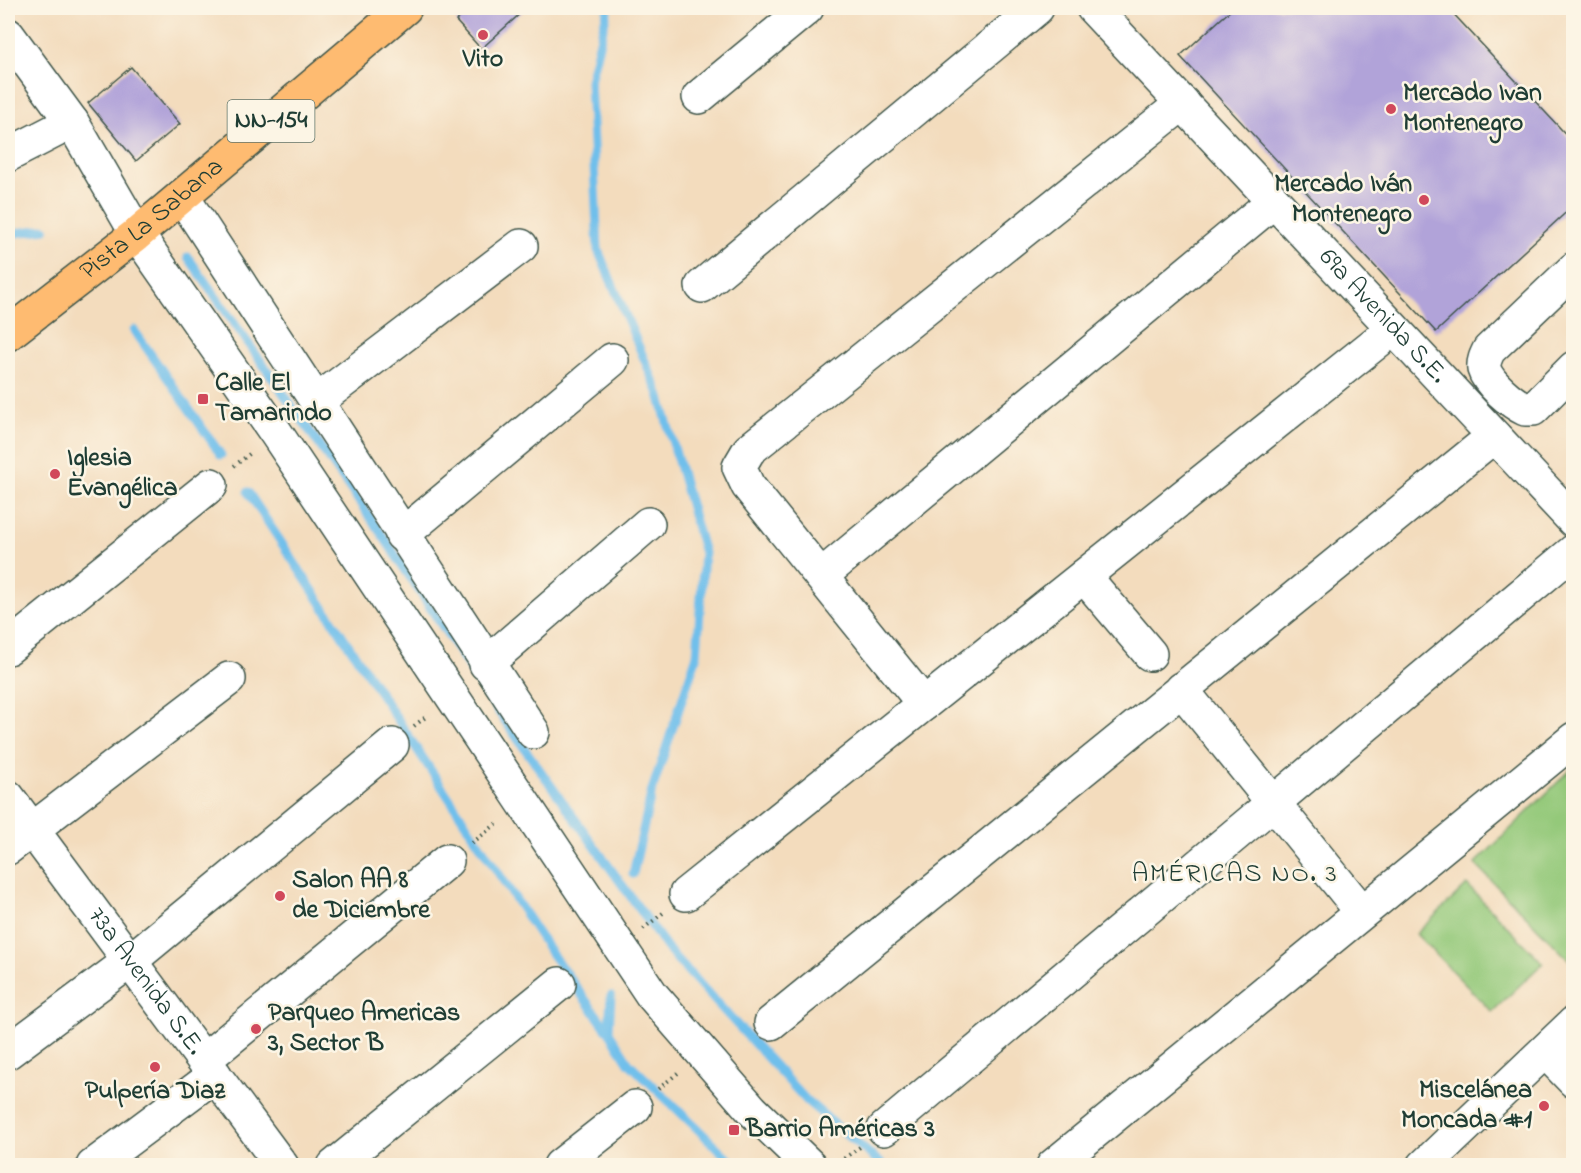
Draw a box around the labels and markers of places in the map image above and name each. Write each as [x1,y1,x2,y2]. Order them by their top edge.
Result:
marker: Vito [476,28,490,42]
place label: Vito [462,41,503,79]
place label: Mercado Ivan Montenegro [1403,75,1542,144]
marker: Mercado Ivan Montenegro [1384,102,1398,116]
place label: Mercado Iván Montenegro [1274,166,1412,235]
marker: Mercado Iván Montenegro [1417,193,1431,207]
place label: Calle El Tamarindo [215,365,332,433]
marker: Calle El Tamarindo [196,392,210,406]
place label: Iglesia Evangélica [67,440,178,509]
marker: Iglesia Evangélica [48,467,62,481]
place label: Salon AA 8 de Diciembre [292,862,431,930]
marker: Salon AA 8 de Diciembre [273,889,287,903]
place label: Parqueo Americas 3, Sector B [267,995,460,1063]
marker: Parqueo Americas 3, Sector B [249,1022,263,1036]
marker: Pulpería Diaz [148,1060,162,1074]
place label: Miscelánea Moncada #1 [1401,1072,1533,1140]
place label: Pulpería Diaz [85,1073,226,1111]
marker: Miscelánea Moncada #1 [1537,1099,1551,1113]
place label: Barrio Américas 3 [745,1111,935,1149]
marker: Barrio Américas 3 [727,1123,741,1137]

